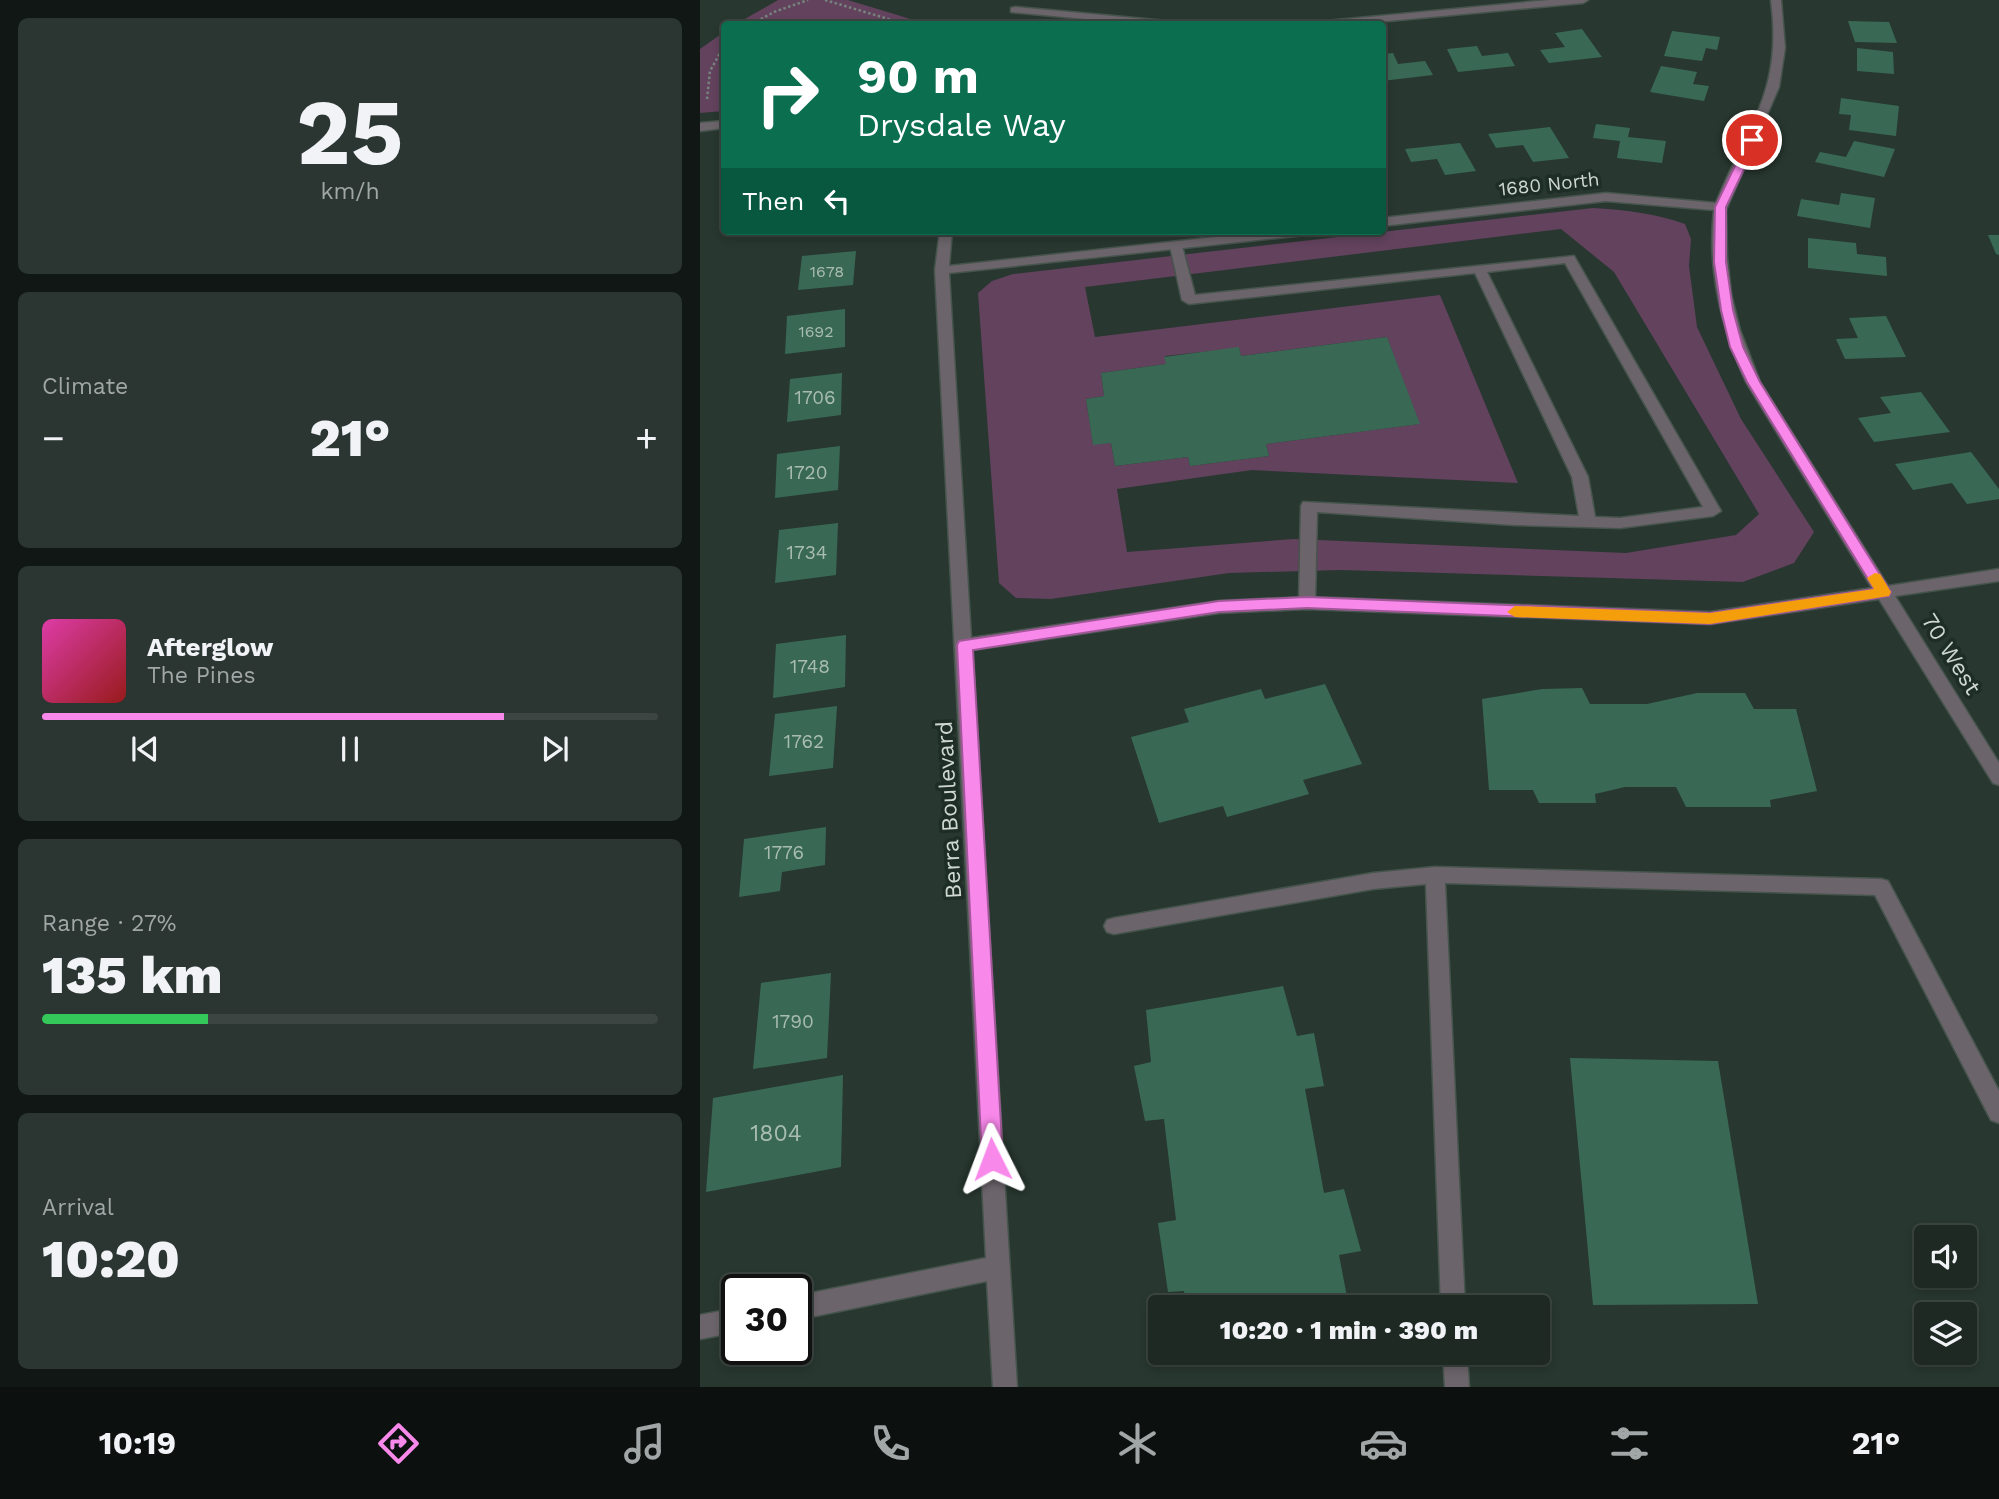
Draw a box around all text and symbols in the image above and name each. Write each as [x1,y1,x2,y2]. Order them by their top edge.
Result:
text: 90 m [857,47,979,105]
icon: right [742,49,833,140]
text: 25 [296,79,404,186]
text: Drysdale Way [857,106,1066,144]
pin [1722,110,1782,170]
icon: arrive [1733,121,1771,159]
street label: 1680 North [1498,167,1600,201]
text: km/h [320,178,380,205]
icon: left [818,182,856,220]
text: Then [742,186,804,216]
house number: 1678 [810,262,844,281]
house number: 1692 [798,322,834,341]
text: Climate [42,373,128,400]
house number: 1706 [794,386,836,409]
text: 21° [310,408,390,469]
text: − [42,416,65,460]
text: + [635,416,658,460]
house number: 1720 [787,461,827,484]
house number: 1734 [787,541,827,564]
street label: 70 West [1916,609,1987,700]
text: Afterglow [147,632,273,662]
house number: 1748 [790,655,830,678]
text: The Pines [147,662,256,689]
street label: Berra Boulevard [931,720,967,900]
icon: previous [126,730,164,768]
icon: pause [331,730,369,768]
icon: next [536,730,574,768]
house number: 1762 [784,730,824,753]
house number: 1776 [764,841,804,864]
text: Range · 27% [42,910,176,937]
text: 135 km [42,945,223,1006]
house number: 1790 [772,1010,814,1033]
house number: 1804 [750,1120,802,1147]
position arrow [955,1122,1029,1196]
text: Arrival [42,1194,114,1221]
map controls [1914,1225,1977,1365]
button: sound [1914,1225,1977,1288]
text: 10:20 [42,1229,180,1290]
speed limit sign: 30 [721,1274,812,1365]
button: layers [1914,1302,1977,1365]
text: 10:20 · 1 min · 390 m [1220,1315,1478,1345]
icon: directions [374,1419,423,1468]
icon: music [620,1419,669,1468]
icon: phone [866,1419,915,1468]
icon: climate [1113,1419,1162,1468]
icon: car [1359,1419,1408,1468]
icon: filters [1605,1419,1654,1468]
text: 10:19 [99,1424,176,1462]
text: 21° [1852,1424,1900,1462]

